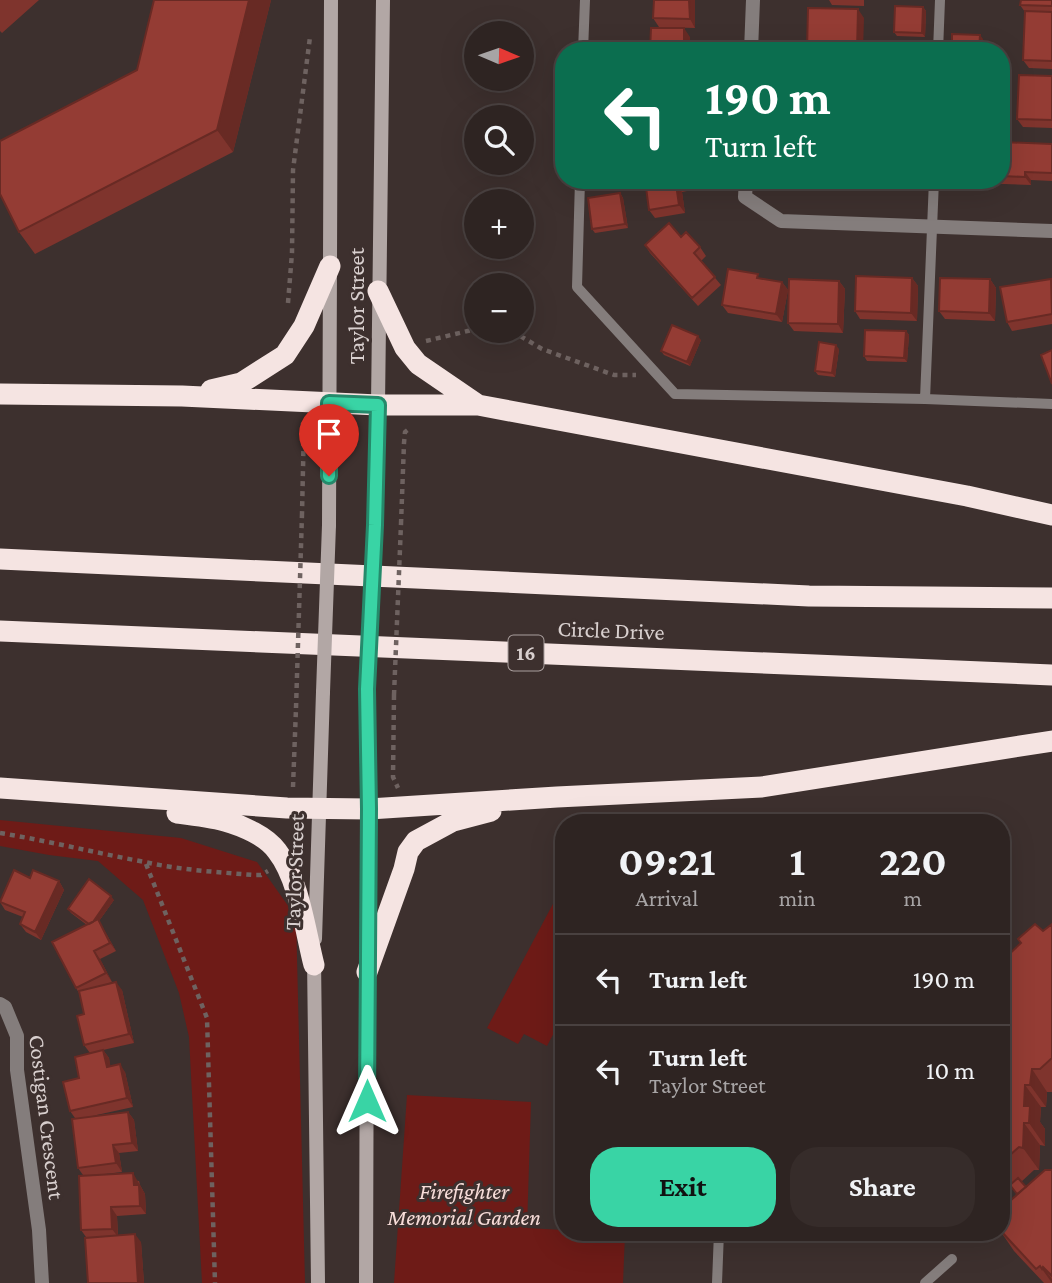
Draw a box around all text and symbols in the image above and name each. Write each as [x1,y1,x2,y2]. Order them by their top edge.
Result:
north arrow [464,21,534,91]
map controls [464,21,534,343]
icon: left [590,70,681,161]
text: 190 m [705,70,831,125]
button: search [464,105,534,175]
text: Turn left [705,128,816,164]
button: + [464,189,534,259]
street label: Taylor Street [343,247,369,364]
button: − [464,273,534,343]
pin [299,404,359,476]
icon: arrive [310,415,348,453]
street label: Circle Drive [557,615,665,645]
road number: 16 [508,636,544,670]
street label: Taylor Street [279,813,309,931]
text: 09:21 [618,837,716,884]
text: 1 [789,837,805,884]
text: 220 [879,837,947,884]
text: Arrival [636,885,698,911]
text: min [779,885,816,911]
text: m [904,885,922,911]
icon: left [590,961,628,999]
text: Turn left [649,965,747,994]
text: 190 m [913,965,975,994]
street label: Costigan Crescent [24,1033,70,1201]
text: Turn left [649,1043,747,1072]
icon: left [590,1052,628,1090]
text: 10 m [926,1056,975,1085]
position arrow [330,1064,404,1138]
text: Taylor Street [649,1072,766,1098]
button: Exit [590,1147,776,1227]
button: Share [790,1147,975,1227]
park label: Firefighter Memorial Garden [386,1178,541,1230]

